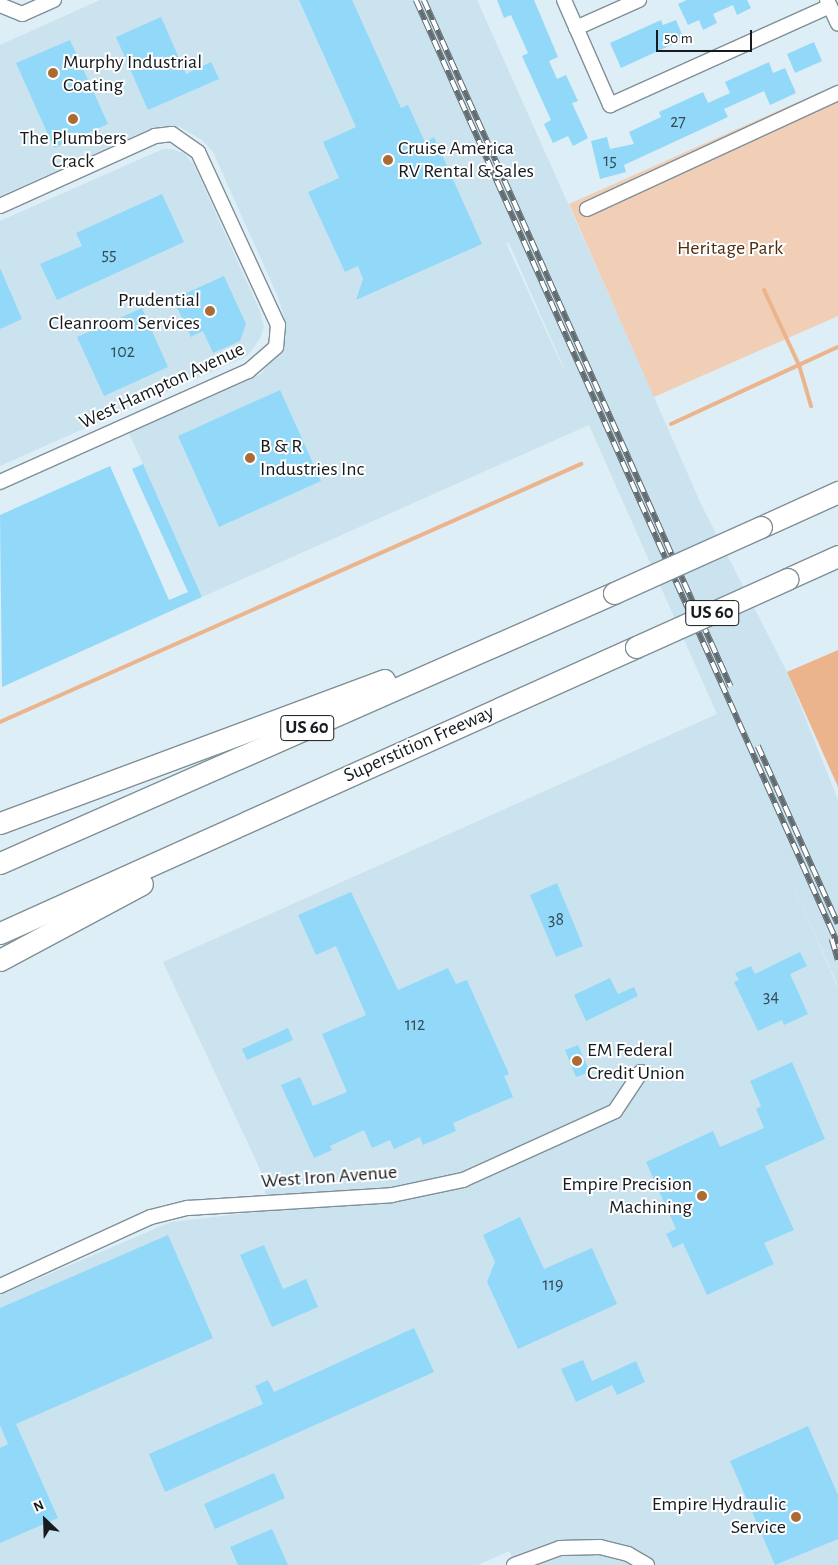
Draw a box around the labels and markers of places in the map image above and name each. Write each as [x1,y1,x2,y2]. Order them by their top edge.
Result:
place label: Murphy Industrial Coating [63,50,202,97]
marker: Murphy Industrial Coating [47,67,59,79]
marker: The Plumbers Crack [67,113,79,125]
place label: The Plumbers Crack [19,127,127,174]
place label: Cruise America RV Rental & Sales [398,136,534,183]
marker: Cruise America RV Rental & Sales [382,154,394,166]
place label: Prudential Cleanroom Services [49,288,200,335]
marker: Prudential Cleanroom Services [204,305,216,317]
place label: B & R Industries Inc [260,434,364,481]
marker: B & R Industries Inc [244,452,256,464]
place label: EM Federal Credit Union [587,1038,685,1085]
marker: EM Federal Credit Union [571,1055,583,1067]
place label: Empire Precision Machining [562,1172,692,1219]
marker: Empire Precision Machining [696,1190,708,1202]
place label: Empire Hydraulic Service [652,1493,786,1540]
marker: Empire Hydraulic Service [790,1511,802,1523]

